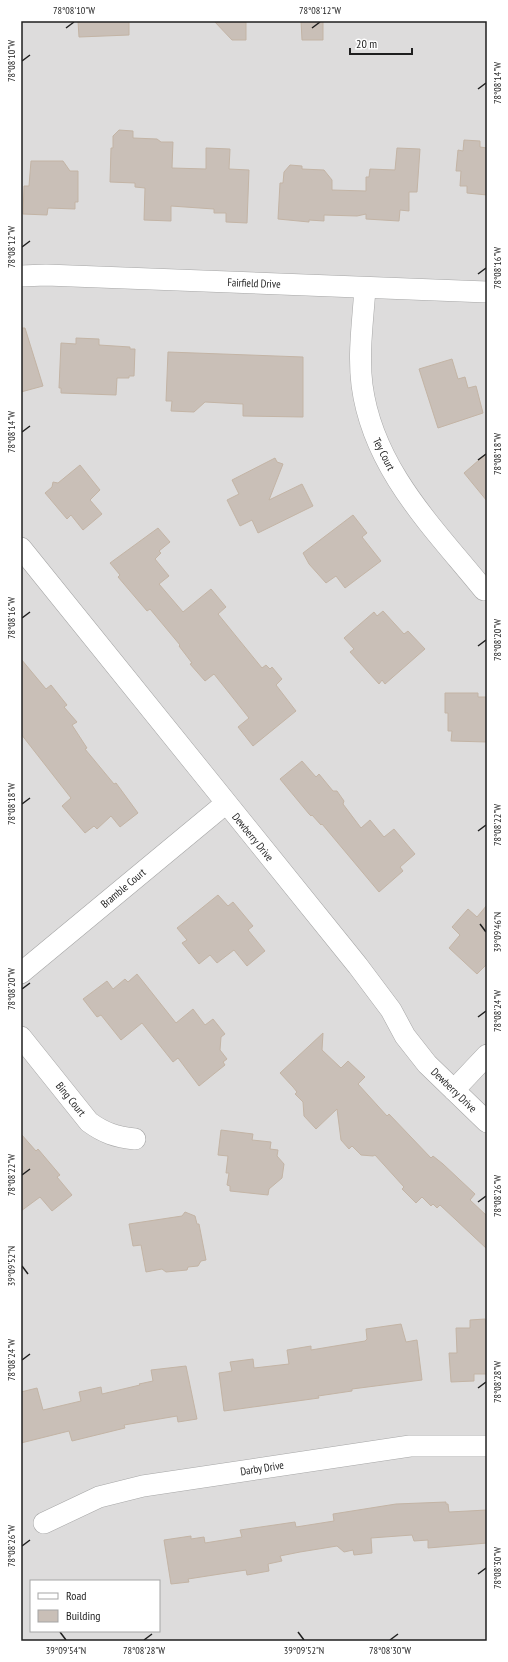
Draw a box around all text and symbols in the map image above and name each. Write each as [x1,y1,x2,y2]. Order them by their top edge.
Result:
text: 78°08'10"W [53,4,95,17]
text: 78°08'12"W [299,4,341,17]
scale bar [350,30,412,56]
text: 20 m [356,36,377,51]
text: 78°08'10"W [5,40,18,82]
text: 78°08'14"W [491,62,504,104]
text: 78°08'12"W [5,226,18,268]
text: 78°08'16"W [491,247,504,289]
street label: Fairfield Drive [227,275,281,291]
text: 78°08'14"W [5,411,18,453]
text: 78°08'18"W [491,433,504,475]
street label: Tey Court [370,435,398,473]
text: 78°08'16"W [5,597,18,639]
text: 78°08'20"W [491,619,504,661]
text: 78°08'18"W [5,783,18,825]
text: 78°08'22"W [491,804,504,846]
street label: Dewberry Drive [229,810,277,864]
street label: Bramble Court [98,865,148,911]
text: 39°09'46"N [491,912,504,952]
text: 78°08'20"W [5,968,18,1010]
text: 78°08'24"W [491,990,504,1032]
street label: Dewberry Drive [428,1065,480,1116]
street label: Bing Court [53,1079,89,1119]
text: 78°08'22"W [5,1154,18,1196]
text: 78°08'26"W [491,1175,504,1217]
text: 39°09'52"N [5,1246,18,1286]
text: 78°08'24"W [5,1339,18,1381]
text: 78°08'28"W [491,1361,504,1403]
street label: Darby Drive [239,1458,285,1478]
text: 78°08'26"W [5,1525,18,1567]
text: 78°08'30"W [491,1547,504,1589]
legend [30,1580,160,1632]
text: Road [66,1588,86,1603]
text: Building [66,1608,101,1623]
text: 39°09'54"N [46,1644,86,1657]
text: 78°08'28"W [123,1644,165,1657]
text: 39°09'52"N [284,1644,324,1657]
text: 78°08'30"W [369,1644,411,1657]

